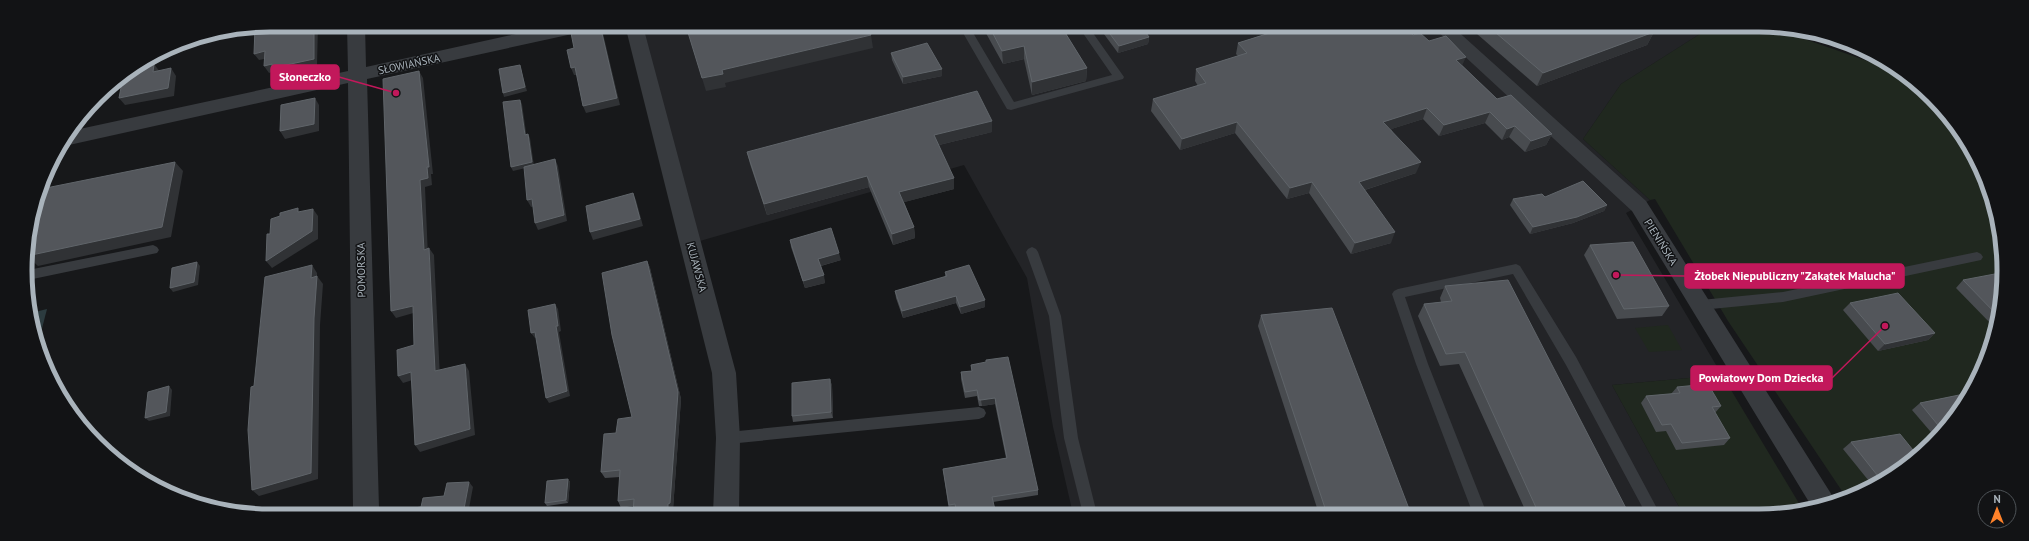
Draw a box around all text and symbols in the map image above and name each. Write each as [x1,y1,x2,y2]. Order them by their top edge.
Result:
street label: SŁOWIAŃSKA [377,50,442,77]
callout: Słoneczko [271,65,339,89]
text: Słoneczko [279,69,332,84]
street label: PIENIŃSKA [1641,216,1681,268]
street label: KUJAWSKA [684,241,711,294]
street label: POMORSKA [354,242,368,298]
callout: Żłobek Niepubliczny "Zakątek Malucha" [1685,264,1904,288]
text: Żłobek Niepubliczny "Zakątek Malucha" [1694,268,1896,283]
callout: Powiatowy Dom Dziecka [1691,366,1832,390]
text: Powiatowy Dom Dziecka [1699,370,1823,385]
north arrow [1977,489,2017,529]
text: N [1993,492,2001,506]

